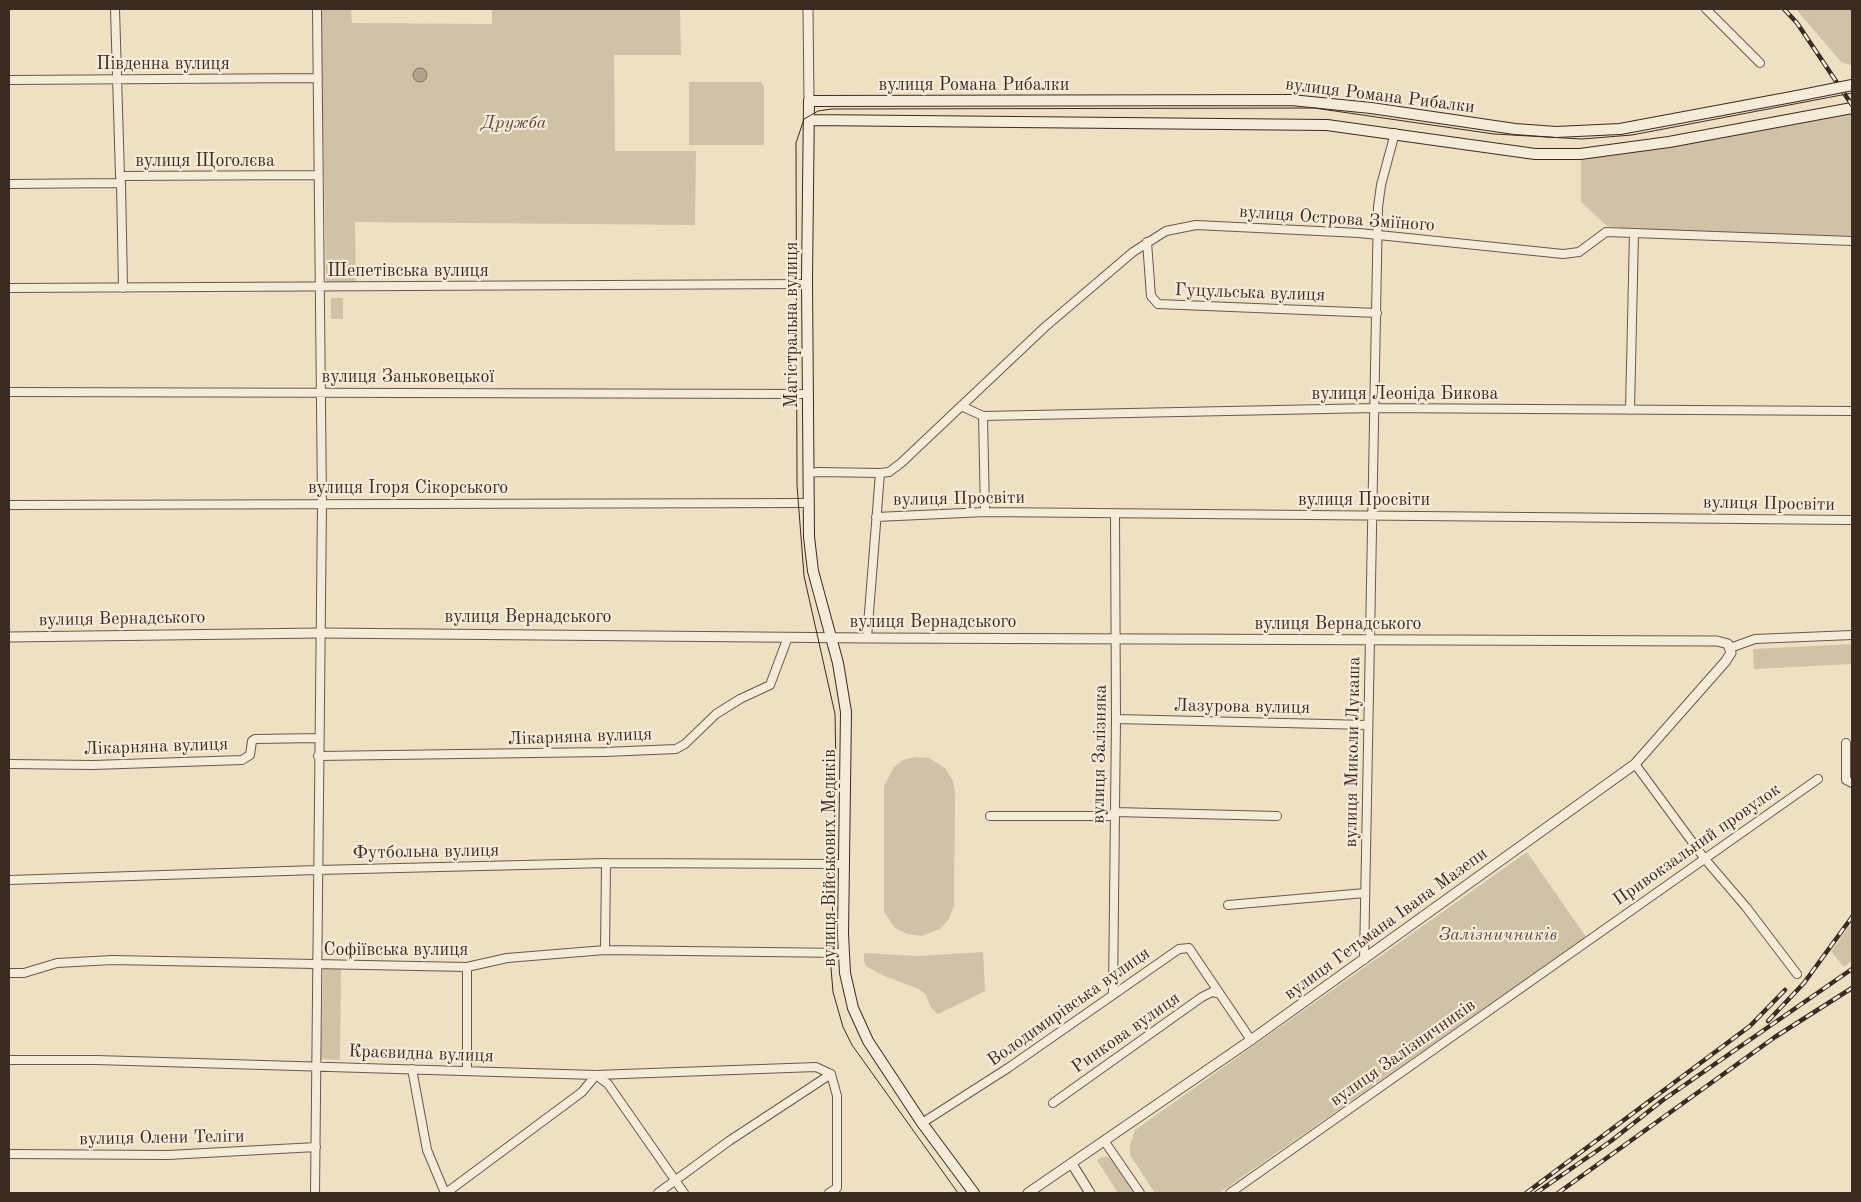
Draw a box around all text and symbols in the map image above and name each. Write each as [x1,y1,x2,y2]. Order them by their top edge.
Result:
street label: Південна вулиця [96,53,230,75]
street label: вулиця Романа Рибалки [879,74,1069,96]
street label: вулиця Романа Рибалки [1284,74,1476,118]
park label: Дружба [482,112,546,134]
street label: вулиця Щоголєва [135,150,275,172]
street label: вулиця Острова Зміїного [1238,201,1436,237]
street label: Магістральна вулиця [781,242,803,408]
street label: Шепетівська вулиця [327,260,489,282]
street label: Гуцульська вулиця [1174,280,1326,306]
street label: вулиця Заньковецької [322,366,494,388]
street label: вулиця Леоніда Бикова [1312,383,1498,405]
street label: вулиця Ігоря Сікорського [308,477,508,499]
street label: вулиця Просвіти [893,487,1025,511]
street label: вулиця Просвіти [1298,489,1430,511]
street label: вулиця Просвіти [1703,492,1835,516]
street label: вулиця Вернадського [445,606,611,628]
street label: вулиця Вернадського [38,607,206,631]
street label: вулиця Вернадського [850,611,1016,633]
street label: вулиця Вернадського [1255,613,1421,635]
street label: вулиця Миколи Лукаша [1341,656,1365,848]
street label: вулиця Залізняка [1088,684,1112,824]
street label: Лазурова вулиця [1174,695,1310,719]
street label: Лікарняна вулиця [508,724,652,750]
street label: Лікарняна вулиця [84,734,228,760]
street label: вулиця Військових Медиків [819,749,841,967]
street label: Привокзальний провулок [1609,779,1785,911]
street label: Футбольна вулиця [353,840,499,864]
street label: вулиця Гетьмана Івана Мазепи [1280,843,1492,1005]
park label: Залізничників [1439,924,1557,946]
street label: Софіївська вулиця [324,939,468,961]
street label: Володимирівська вулиця [983,943,1155,1071]
street label: Ринкова вулиця [1068,988,1184,1078]
street label: вулиця Залізничників [1326,995,1480,1111]
street label: Краєвидна вулиця [348,1041,494,1067]
street label: вулиця Олени Теліги [79,1126,245,1150]

